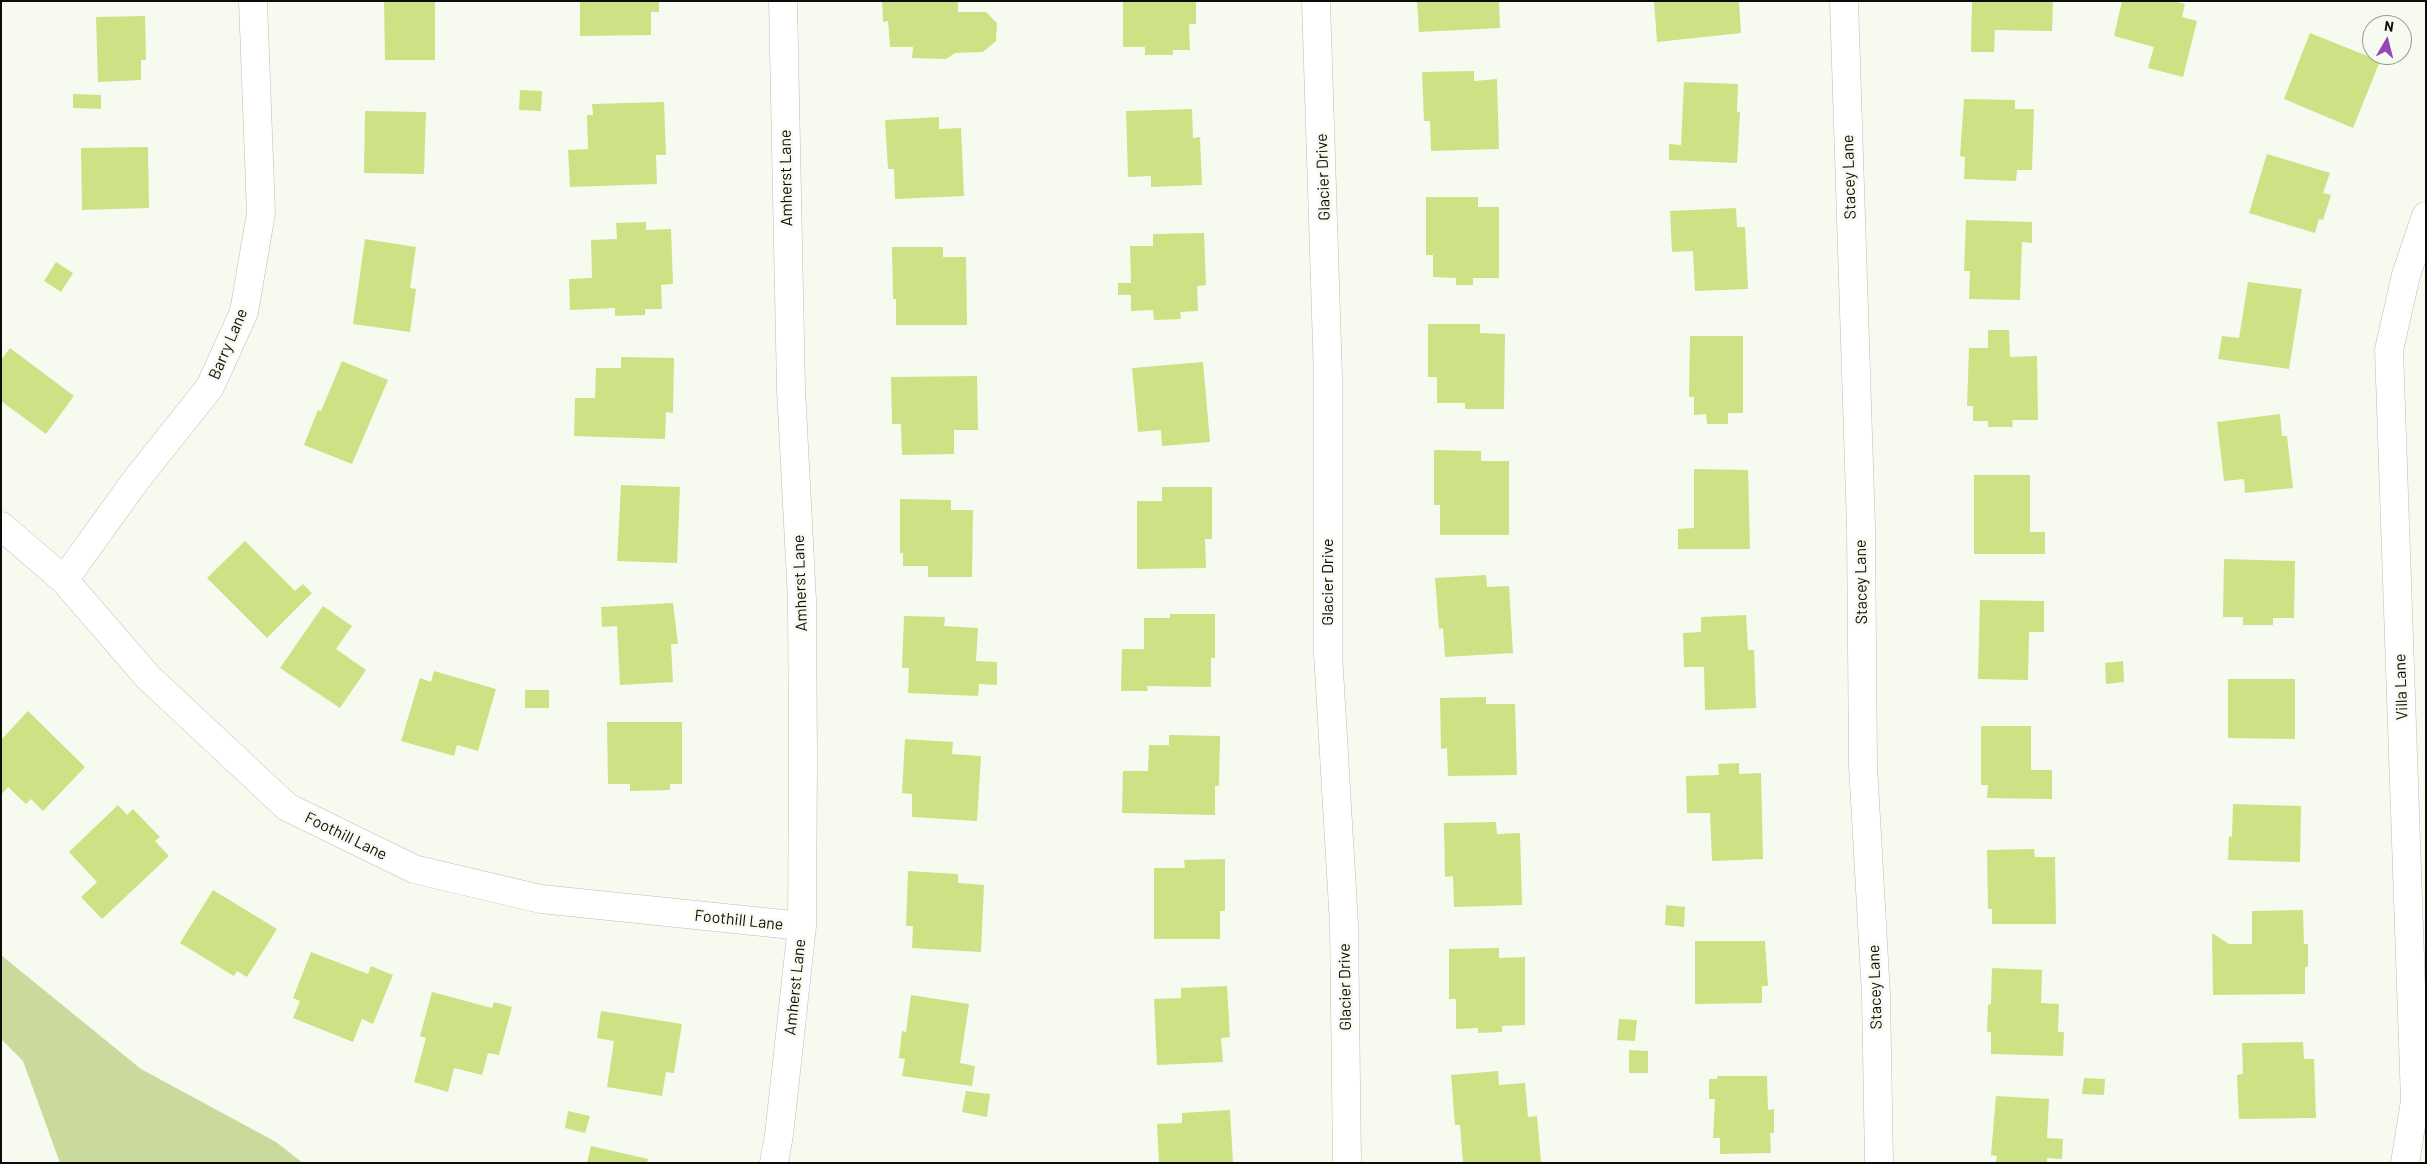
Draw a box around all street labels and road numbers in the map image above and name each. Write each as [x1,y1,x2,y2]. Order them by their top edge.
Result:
street label: Amherst Lane [776,129,796,227]
street label: Glacier Drive [1312,133,1334,221]
street label: Stacey Lane [1838,134,1860,220]
street label: Barry Lane [204,306,252,382]
street label: Amherst Lane [789,534,811,632]
street label: Glacier Drive [1318,538,1338,626]
street label: Stacey Lane [1851,539,1871,625]
street label: Villa Lane [2390,653,2412,721]
street label: Foothill Lane [302,808,390,864]
street label: Foothill Lane [694,906,784,934]
street label: Amherst Lane [780,938,810,1036]
street label: Glacier Drive [1335,943,1355,1031]
street label: Stacey Lane [1864,944,1886,1030]

